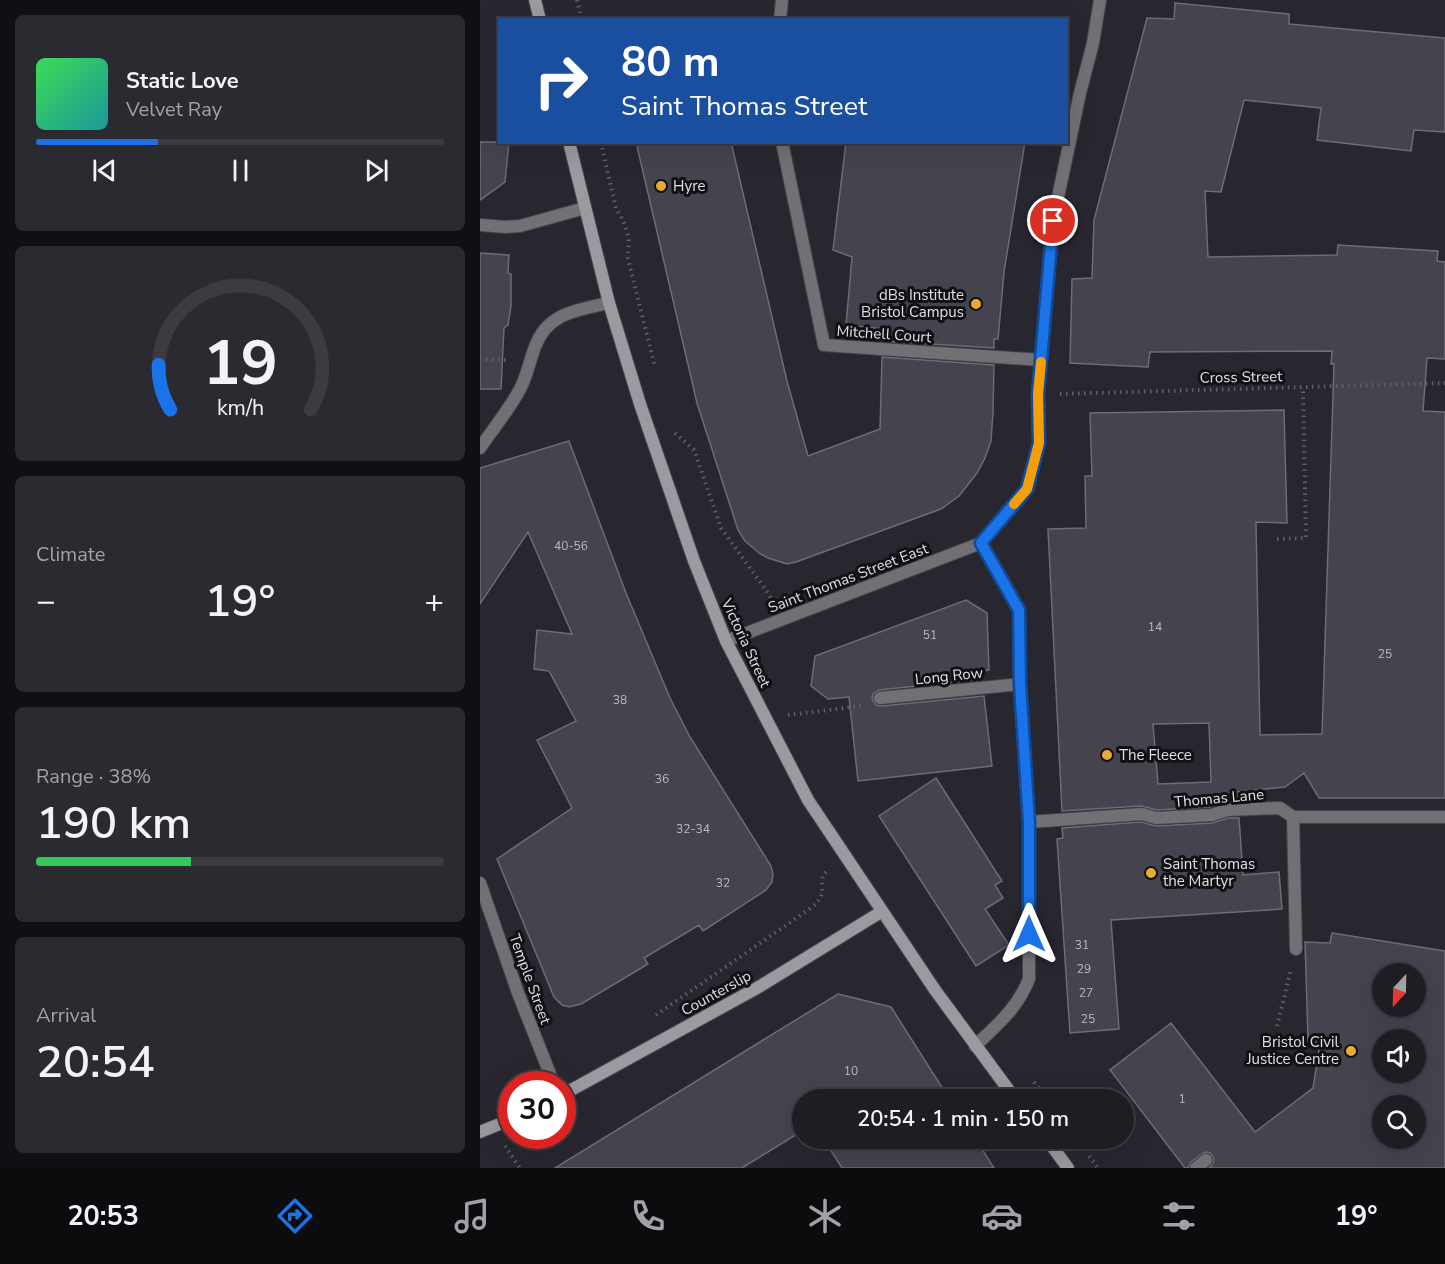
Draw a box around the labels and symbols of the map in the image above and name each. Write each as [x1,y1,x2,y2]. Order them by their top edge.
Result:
place label: Hyre [673,176,705,196]
marker: Hyre [654,179,668,193]
pin [1027,195,1078,246]
place label: dBs Institute Bristol Campus [861,285,964,322]
marker: dBs Institute Bristol Campus [969,297,983,311]
street label: Mitchell Court [836,321,933,347]
street label: Cross Street [1199,366,1283,388]
house number: 40-56 [554,538,588,554]
street label: Saint Thomas Street East [765,538,932,618]
street label: Victoria Street [716,594,776,691]
house number: 14 [1148,619,1162,635]
house number: 51 [923,627,937,643]
house number: 25 [1378,646,1392,662]
street label: Long Row [914,662,984,690]
house number: 38 [613,692,627,708]
place label: The Fleece [1119,745,1192,765]
marker: The Fleece [1100,748,1114,762]
house number: 36 [655,771,669,787]
street label: Thomas Lane [1173,784,1265,812]
house number: 32-34 [676,821,710,837]
place label: Saint Thomas the Martyr [1163,854,1255,891]
marker: Saint Thomas the Martyr [1144,866,1158,880]
house number: 32 [716,875,730,891]
position arrow [997,902,1061,966]
street label: Temple Street [504,931,556,1028]
house number: 31 [1075,937,1089,953]
house number: 29 [1077,961,1091,977]
north arrow [1372,963,1426,1017]
street label: Counterslip [677,965,755,1020]
house number: 27 [1079,985,1093,1001]
house number: 25 [1081,1011,1095,1027]
place label: Bristol Civil Justice Centre [1246,1032,1340,1069]
marker: Bristol Civil Justice Centre [1344,1044,1358,1058]
house number: 10 [844,1063,858,1079]
speed limit sign: 30 [498,1071,576,1149]
house number: 1 [1178,1091,1186,1107]

